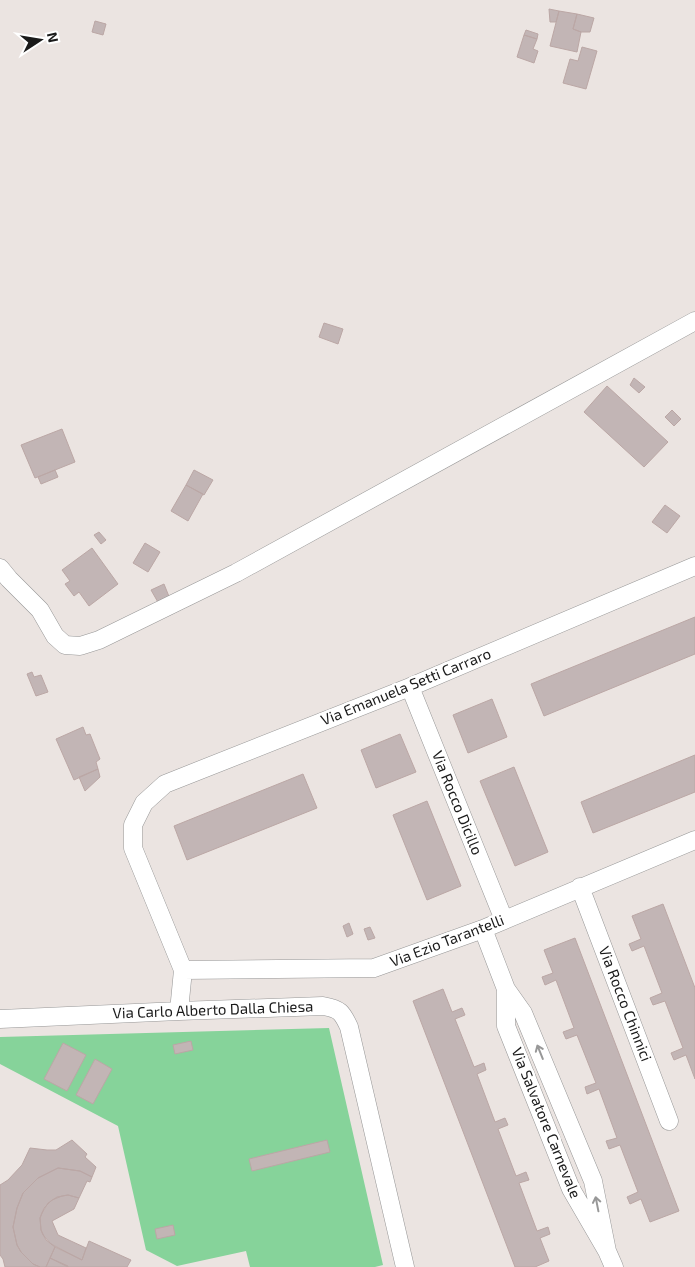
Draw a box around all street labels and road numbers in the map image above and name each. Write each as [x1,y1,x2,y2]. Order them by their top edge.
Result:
street label: Via Emanuela Setti Carraro [318,644,493,728]
street label: Via Rocco Dicillo [429,748,487,857]
street label: Via Ezio Tarantelli [387,910,506,970]
street label: Via Rocco Chinnici [596,944,656,1064]
street label: Via Carlo Alberto Dalla Chiesa [112,997,314,1021]
street label: Via Salvatore Carnevale [508,1045,585,1201]

